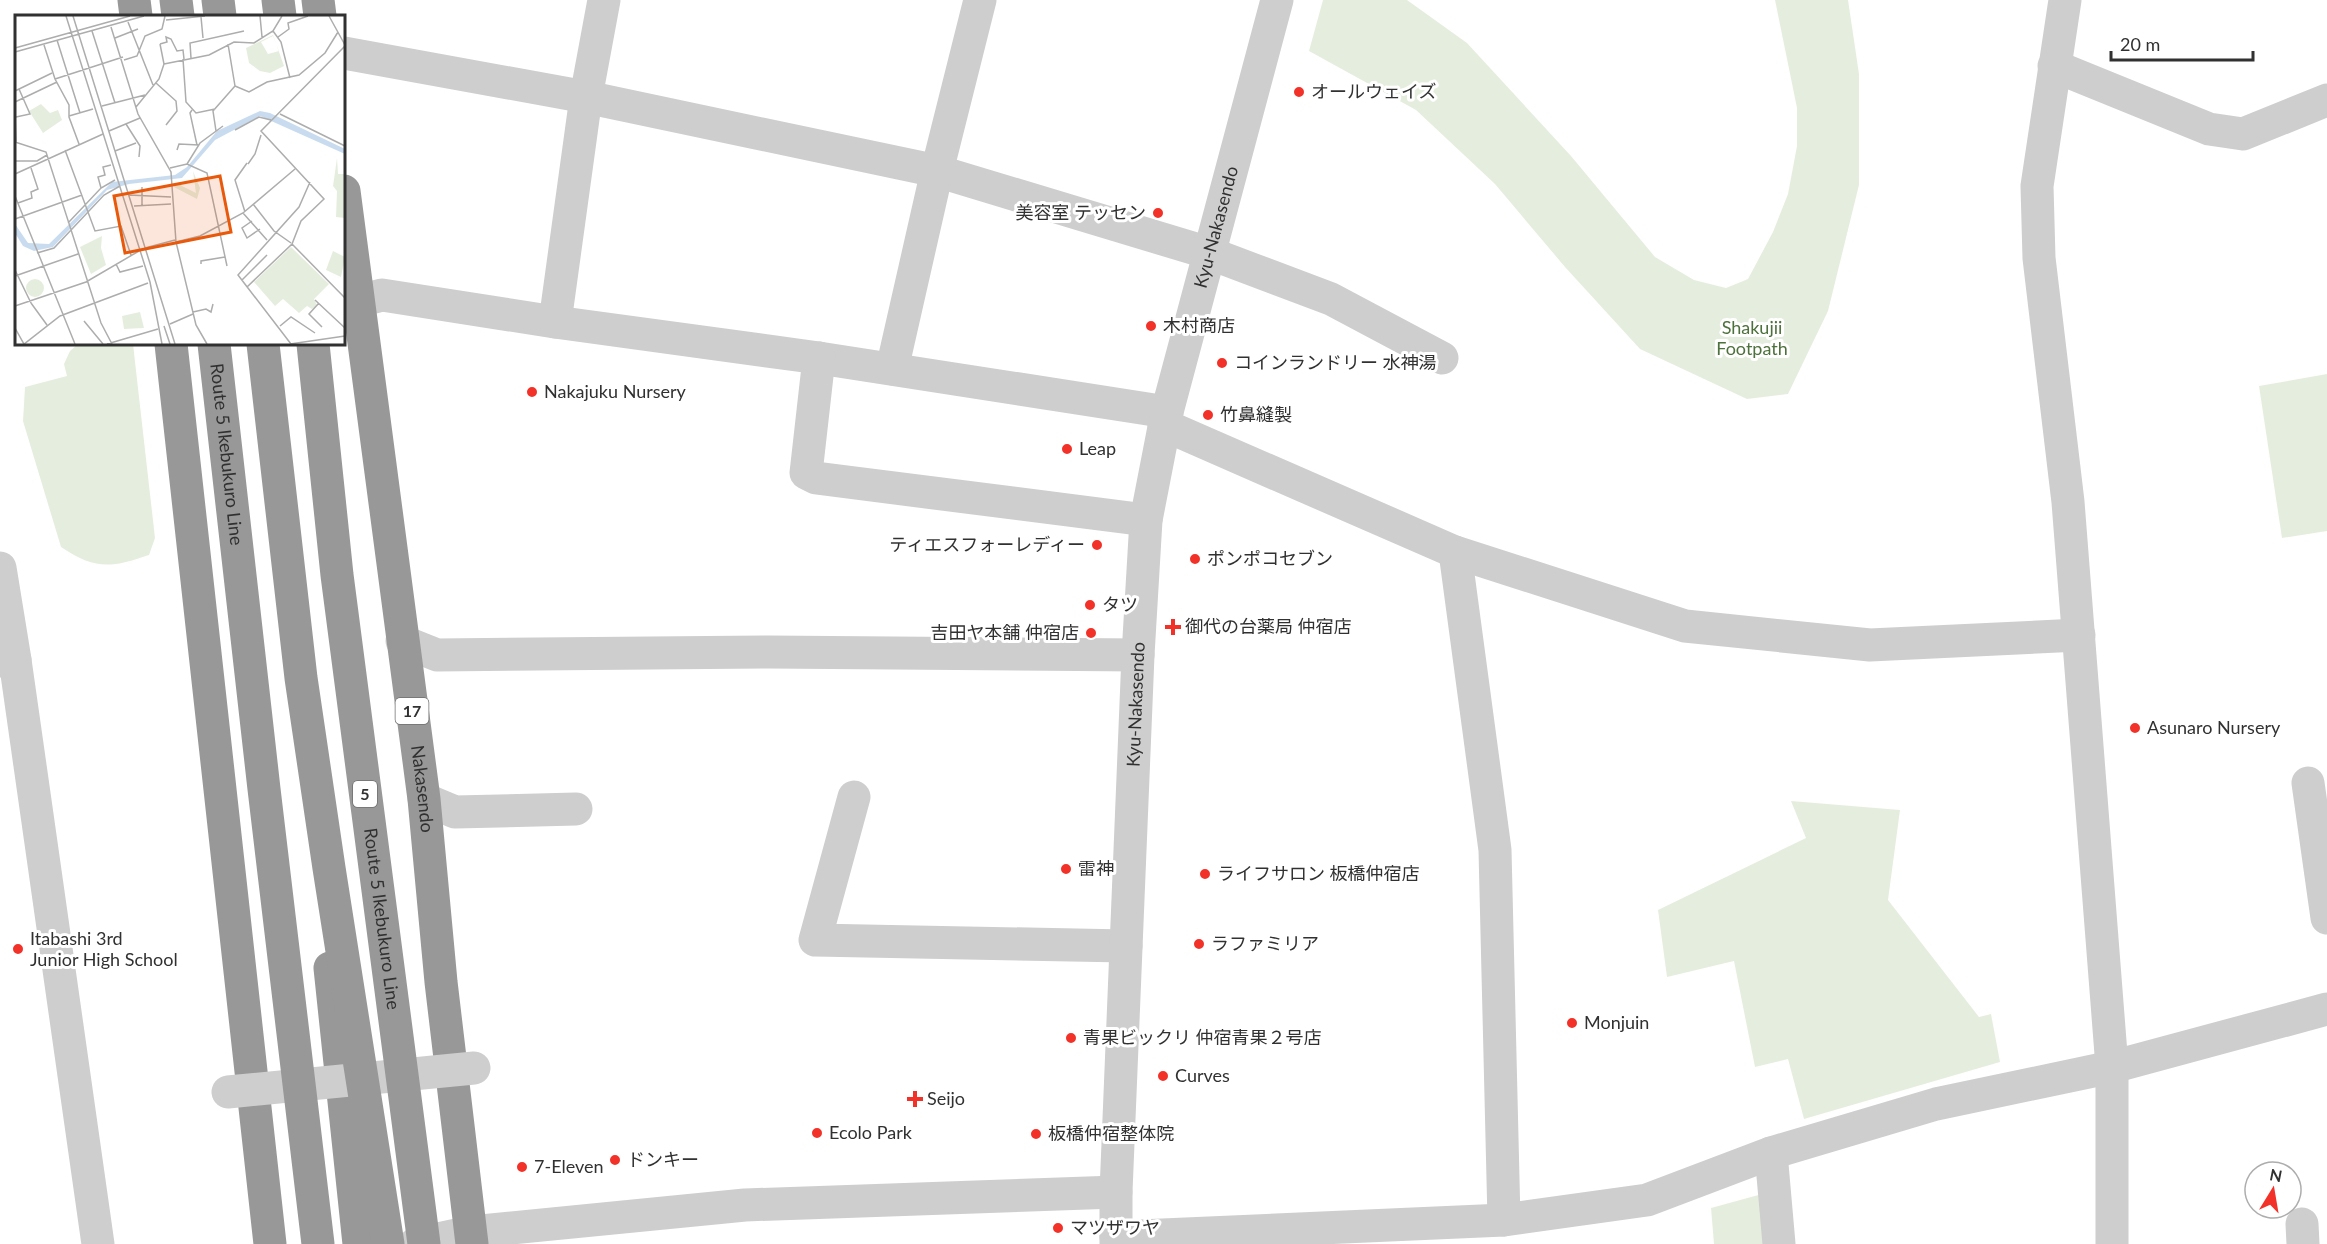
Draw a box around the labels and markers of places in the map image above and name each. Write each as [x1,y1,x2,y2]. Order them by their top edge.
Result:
place label: オールウェイズ [1311,80,1436,102]
marker: オールウェイズ [1292,85,1306,99]
place label: 美容室 テッセン [1015,201,1146,223]
marker: 美容室 テッセン [1151,206,1165,220]
place label: 木村商店 [1163,314,1235,336]
marker: 木村商店 [1144,319,1158,333]
place label: コインランドリー 水神湯 [1234,351,1437,373]
marker: コインランドリー 水神湯 [1215,356,1229,370]
place label: Nakajuku Nursery [544,380,687,402]
marker: Nakajuku Nursery [525,385,539,399]
place label: 竹鼻縫製 [1220,403,1292,425]
marker: 竹鼻縫製 [1201,408,1215,422]
place label: Leap [1079,437,1116,459]
marker: Leap [1060,442,1074,456]
place label: ティエスフォーレディー [889,533,1085,555]
marker: ティエスフォーレディー [1090,538,1104,552]
place label: ポンポコセブン [1207,547,1333,569]
marker: ポンポコセブン [1188,552,1202,566]
place label: タツ [1102,593,1138,615]
marker: タツ [1083,598,1097,612]
place label: 御代の台薬局 仲宿店 [1185,615,1352,637]
marker: 御代の台薬局 仲宿店 [1166,620,1180,634]
place label: 吉田ヤ本舗 仲宿店 [930,621,1079,643]
marker: 吉田ヤ本舗 仲宿店 [1084,626,1098,640]
place label: Asunaro Nursery [2147,716,2281,738]
marker: Asunaro Nursery [2128,721,2142,735]
place label: 雷神 [1078,857,1114,879]
marker: 雷神 [1059,862,1073,876]
place label: ライフサロン 板橋仲宿店 [1217,862,1420,884]
marker: ライフサロン 板橋仲宿店 [1198,867,1212,881]
place label: Itabashi 3rd Junior High School [30,927,178,970]
place label: ラファミリア [1211,932,1319,954]
marker: ラファミリア [1192,937,1206,951]
marker: Itabashi 3rd Junior High School [11,942,25,956]
place label: Monjuin [1584,1011,1649,1033]
marker: Monjuin [1565,1016,1579,1030]
place label: 青果ビックリ 仲宿青果２号店 [1083,1026,1322,1048]
marker: 青果ビックリ 仲宿青果２号店 [1064,1031,1078,1045]
place label: Curves [1175,1064,1230,1086]
marker: Curves [1156,1069,1170,1083]
place label: Seijo [927,1087,965,1109]
marker: Seijo [908,1092,922,1106]
place label: Ecolo Park [829,1121,913,1143]
place label: 板橋仲宿整体院 [1048,1122,1174,1144]
marker: Ecolo Park [810,1126,824,1140]
marker: 板橋仲宿整体院 [1029,1127,1043,1141]
place label: ドンキー [627,1148,699,1170]
marker: ドンキー [608,1153,622,1167]
place label: 7-Eleven [534,1155,604,1177]
marker: 7-Eleven [515,1160,529,1174]
place label: マツザワヤ [1070,1216,1160,1238]
marker: マツザワヤ [1051,1221,1065,1235]

